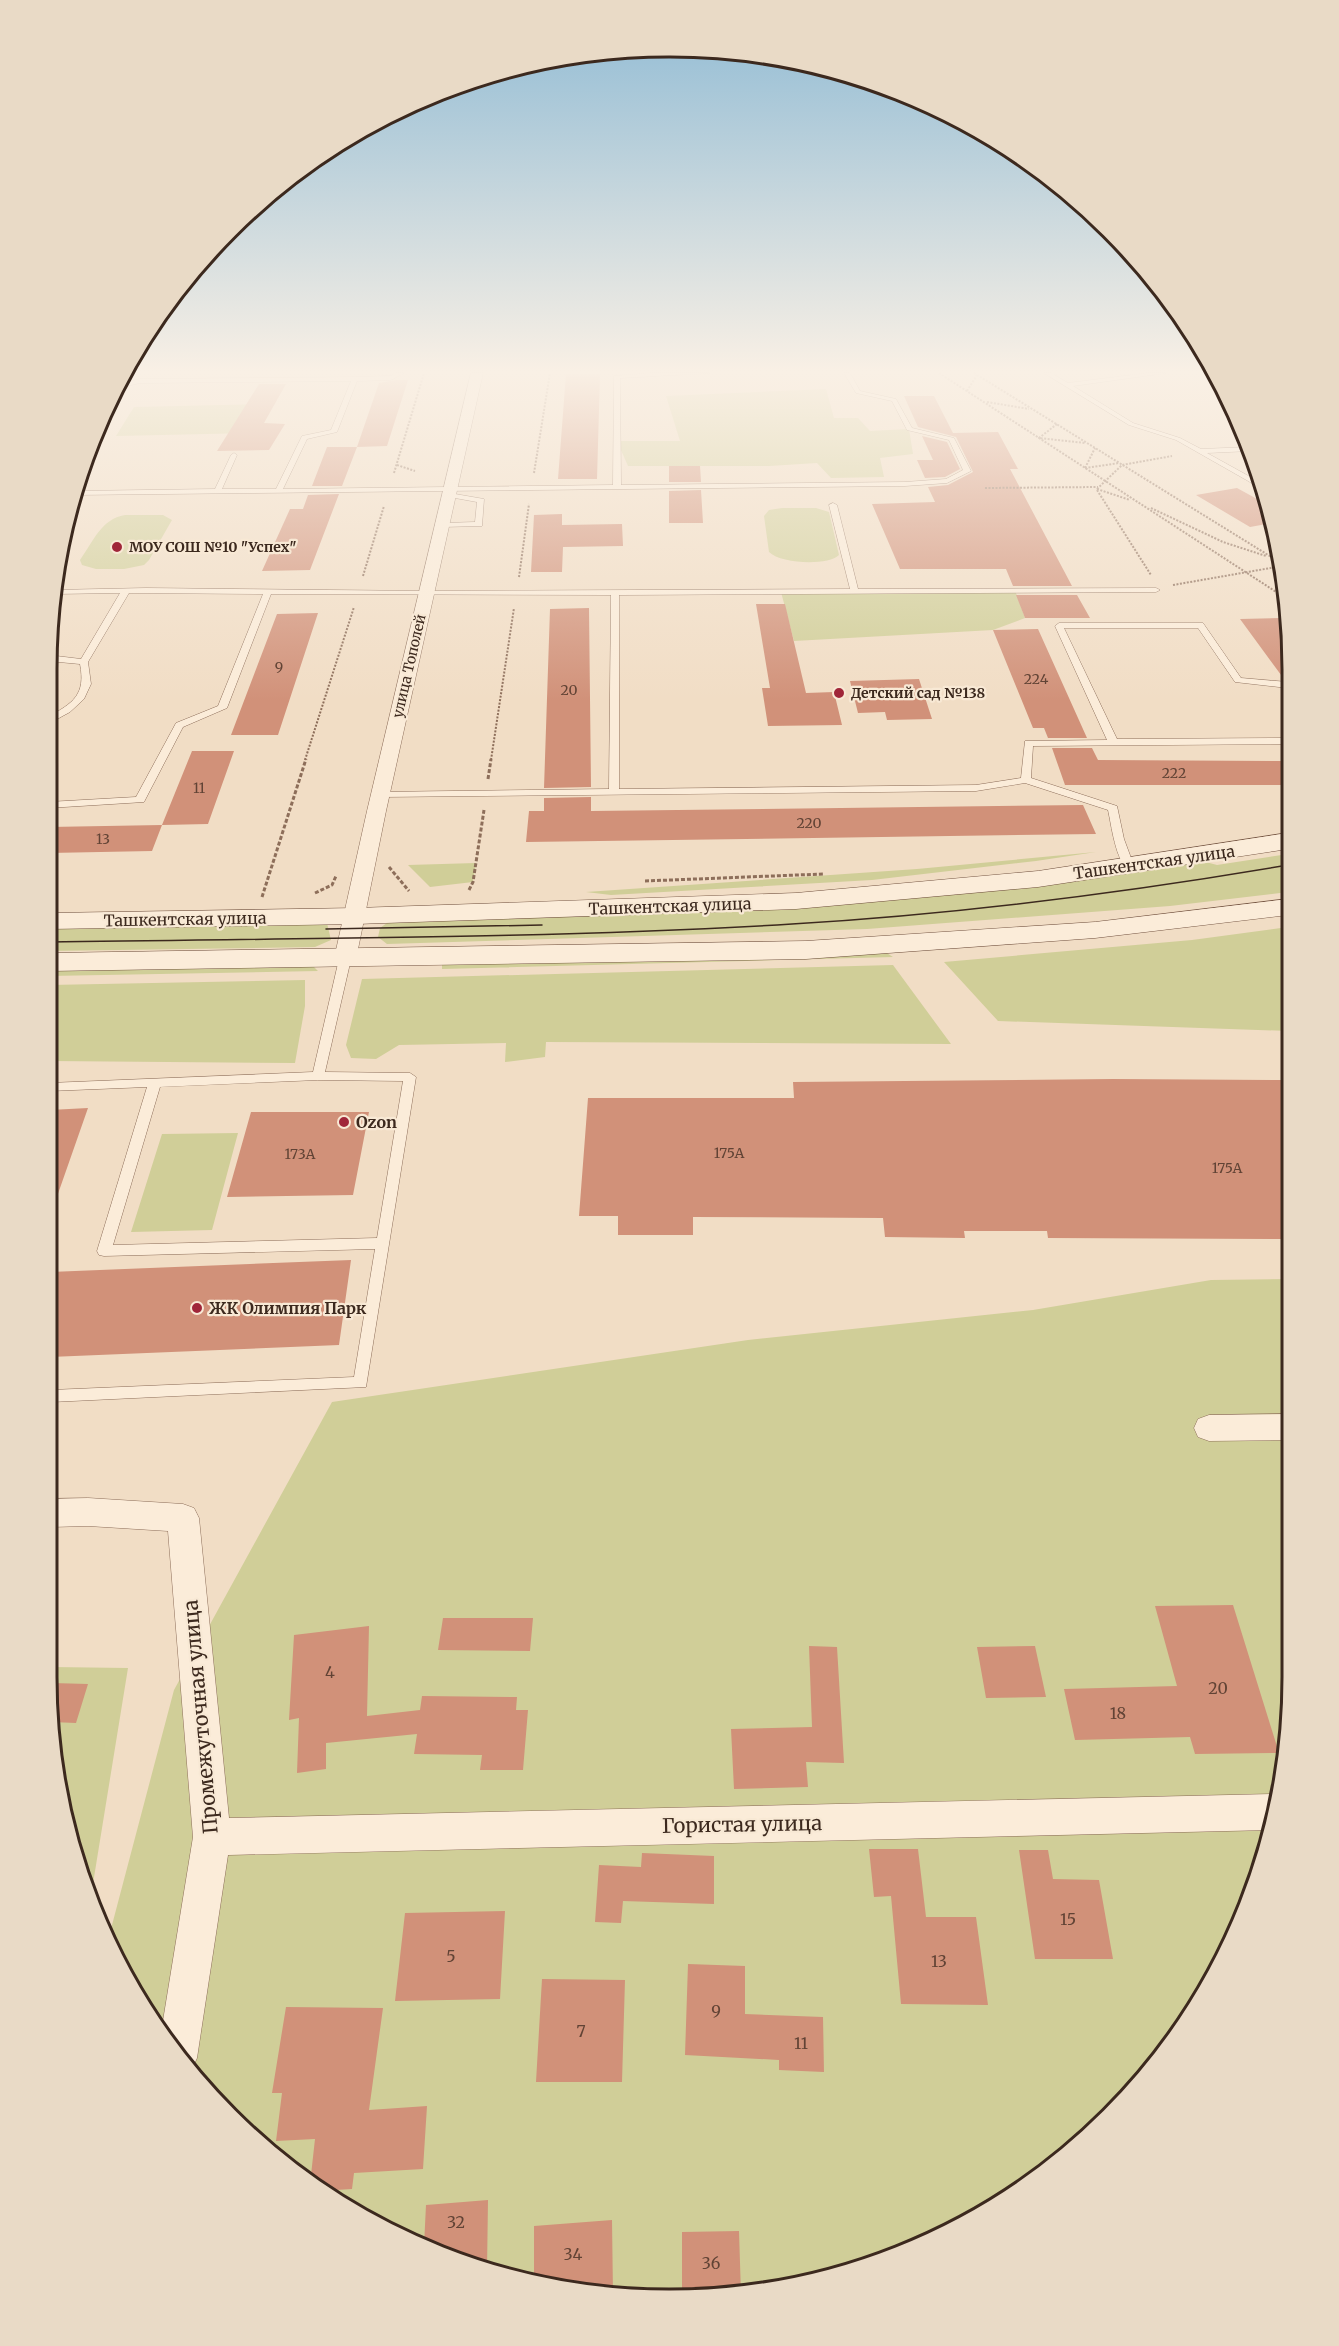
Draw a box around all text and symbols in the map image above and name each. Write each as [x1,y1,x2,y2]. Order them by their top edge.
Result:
place label: МОУ СОШ №10 "Успех" [129,538,297,556]
marker: МОУ СОШ №10 "Успех" [110,540,124,554]
street label: улица Тополей [388,612,430,720]
house number: 9 [275,658,283,676]
house number: 224 [1024,670,1049,688]
house number: 20 [560,681,578,699]
place label: Детский сад №138 [851,684,986,702]
marker: Детский сад №138 [832,686,846,700]
house number: 222 [1162,764,1186,782]
house number: 11 [193,779,205,797]
house number: 220 [796,814,822,832]
house number: 13 [96,830,110,848]
street label: Ташкентская улица [1072,841,1236,883]
street label: Ташкентская улица [588,893,752,919]
street label: Ташкентская улица [103,908,267,930]
place label: Ozon [356,1112,397,1132]
marker: Ozon [337,1115,351,1129]
house number: 175А [714,1144,744,1162]
house number: 173А [285,1145,316,1163]
house number: 175А [1212,1159,1242,1177]
place label: ЖК Олимпия Парк [209,1298,367,1318]
marker: ЖК Олимпия Парк [190,1301,204,1315]
street label: Промежуточная улица [177,1599,223,1835]
house number: 4 [325,1662,335,1682]
house number: 20 [1208,1678,1228,1698]
house number: 18 [1110,1703,1126,1723]
street label: Гористая улица [662,1810,823,1838]
house number: 15 [1060,1909,1076,1929]
house number: 5 [446,1946,456,1966]
house number: 13 [931,1951,947,1971]
house number: 9 [711,2001,721,2021]
house number: 7 [576,2021,586,2041]
house number: 11 [794,2033,808,2053]
house number: 32 [447,2212,465,2232]
house number: 34 [564,2244,583,2264]
house number: 36 [702,2253,721,2273]

